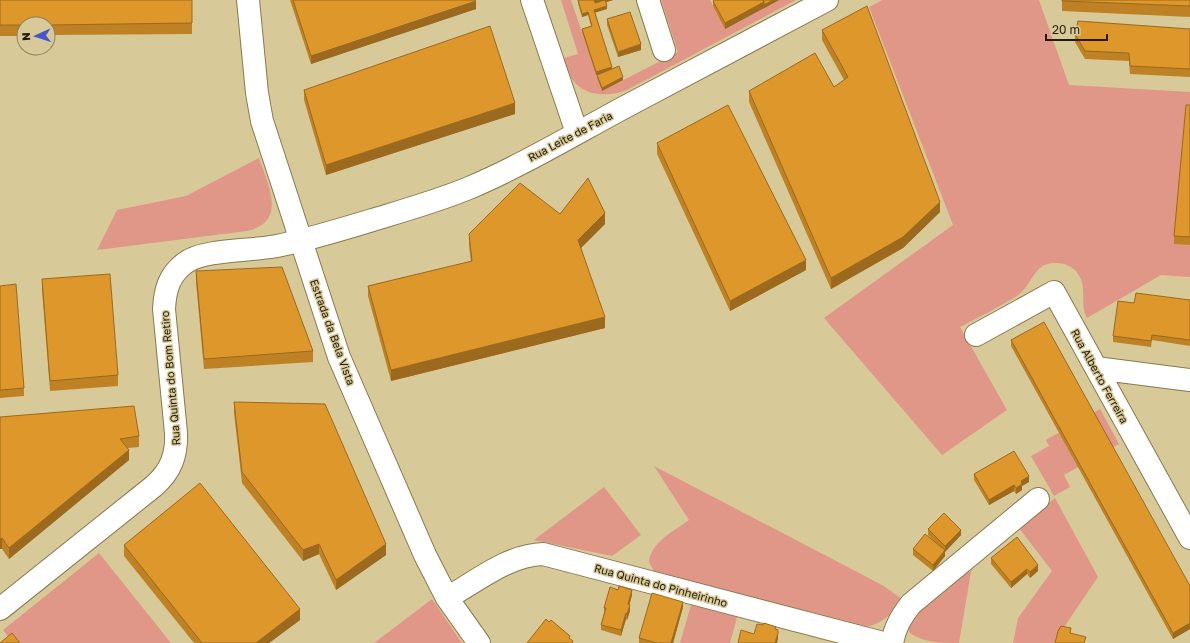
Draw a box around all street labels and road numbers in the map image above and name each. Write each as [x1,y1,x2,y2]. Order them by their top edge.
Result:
street label: Rua Leite de Faria [526,108,614,164]
street label: Estrada da Bela Vista [308,277,358,387]
street label: Rua Quinta do Bom Retiro [158,310,182,446]
street label: Rua Alberto Ferreira [1069,327,1131,425]
street label: Rua Quinta do Pinheirinho [593,561,729,609]

